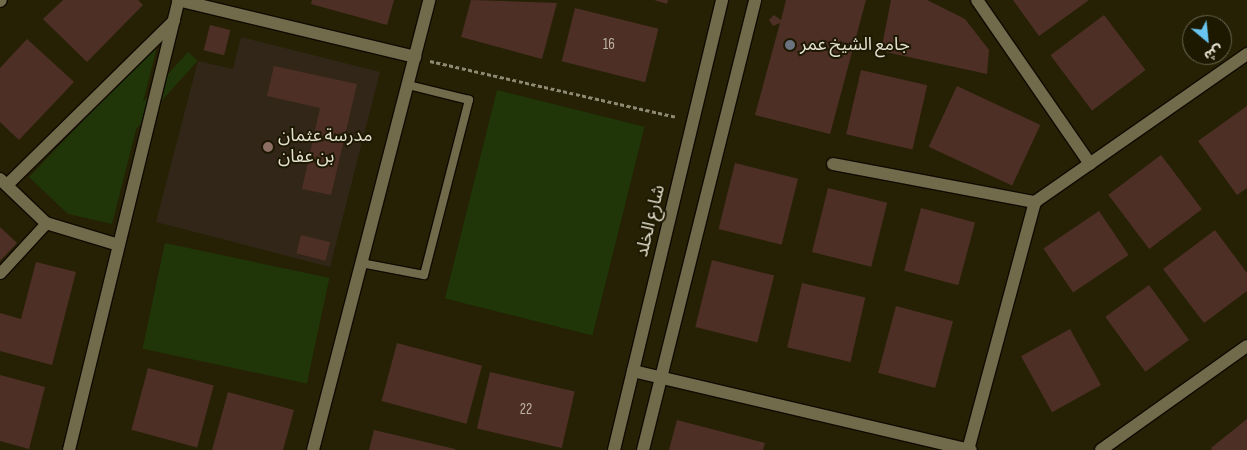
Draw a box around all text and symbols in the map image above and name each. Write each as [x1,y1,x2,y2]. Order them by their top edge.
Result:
north arrow [1182,15,1232,65]
place label: جامع الشيخ عمر [800,34,910,56]
house number: 16 [603,36,615,54]
marker: جامع الشيخ عمر [784,39,796,51]
text: ش [1201,41,1226,65]
place label: مدرسة عثمان بن عفان [278,126,373,168]
marker: مدرسة عثمان بن عفان [262,141,274,153]
street label: شارع الخلد [632,183,670,259]
house number: 22 [520,401,532,419]

